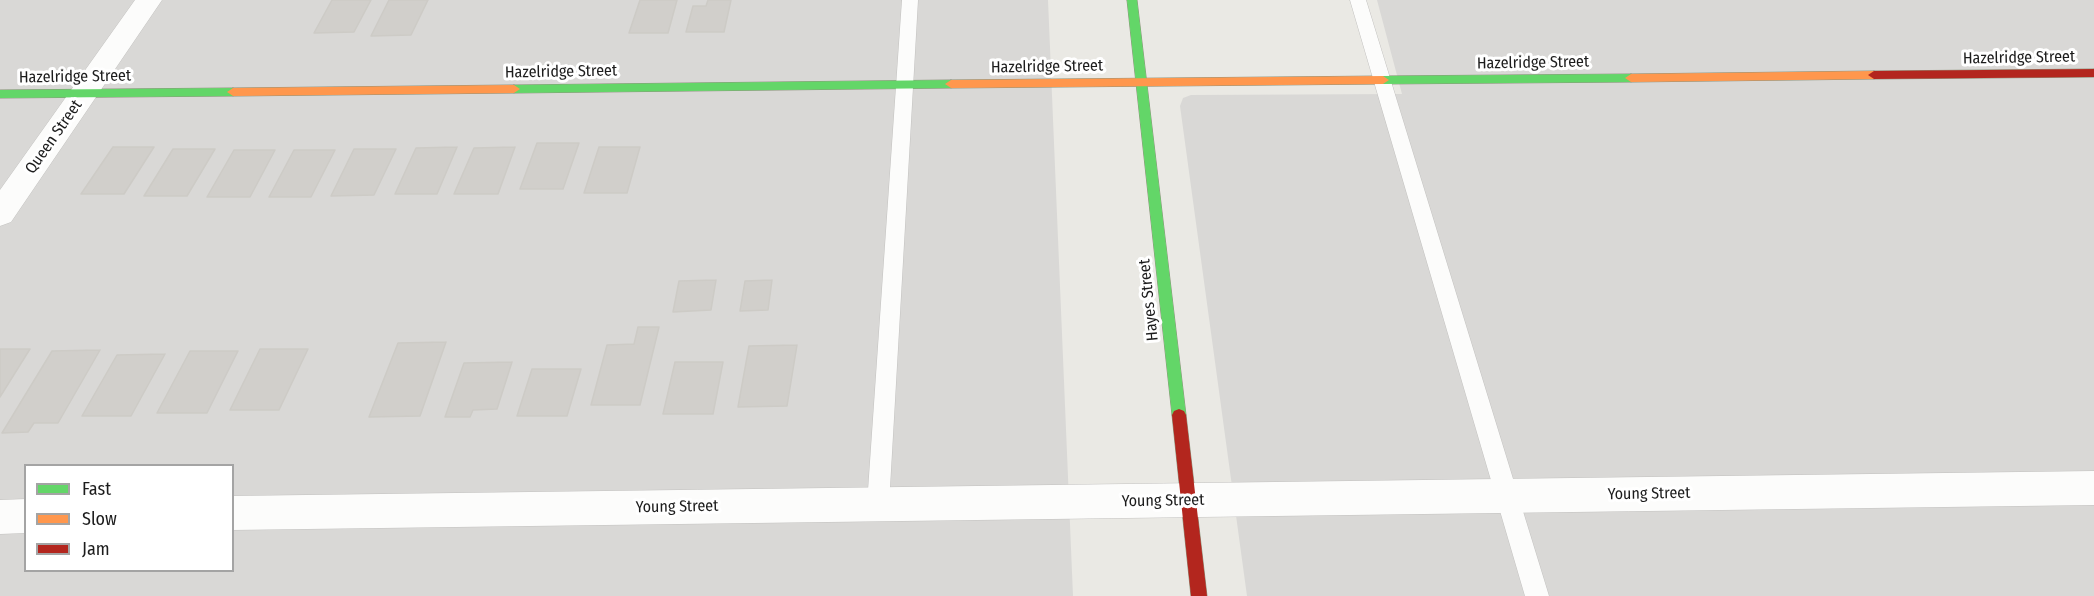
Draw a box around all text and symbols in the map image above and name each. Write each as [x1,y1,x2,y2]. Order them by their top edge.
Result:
street label: Hazelridge Street [1963,47,2075,69]
street label: Hazelridge Street [1477,52,1589,74]
street label: Hazelridge Street [991,56,1103,78]
street label: Hazelridge Street [505,61,617,83]
street label: Hazelridge Street [19,66,131,88]
street label: Queen Street [22,96,86,178]
street label: Hayes Street [1135,258,1163,342]
legend [24,464,234,572]
text: Fast [82,478,111,500]
street label: Young Street [1607,484,1691,504]
street label: Young Street [1121,491,1205,511]
street label: Young Street [635,497,719,517]
text: Slow [82,508,117,530]
text: Jam [82,538,110,560]

